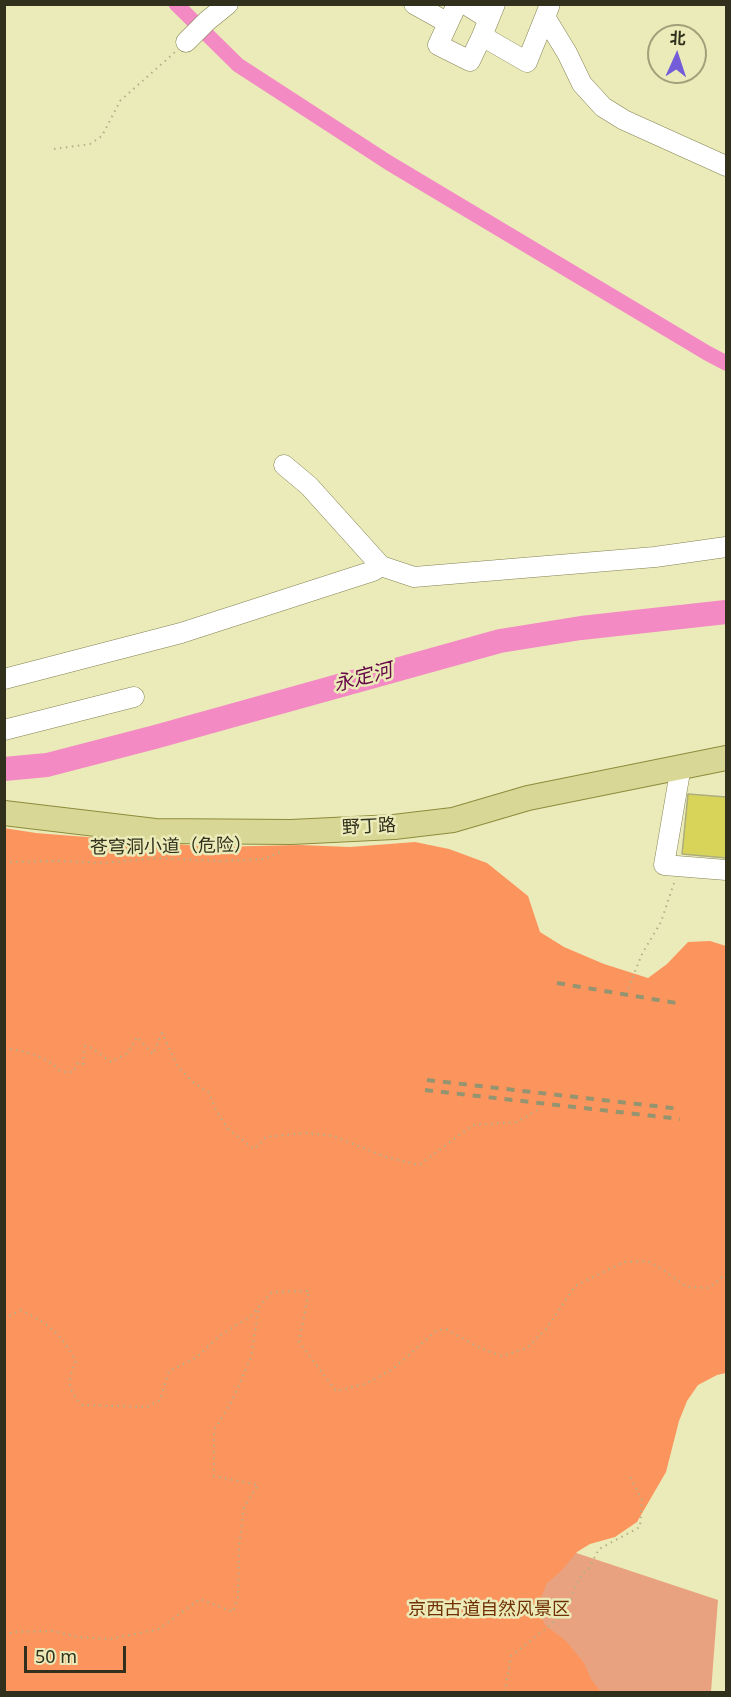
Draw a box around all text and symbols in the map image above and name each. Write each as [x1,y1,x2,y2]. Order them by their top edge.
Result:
north arrow [647,24,707,84]
text: 北 [669,27,686,49]
water label: 永定河 [331,659,395,697]
street label: 野丁路 [341,815,397,839]
street label: 苍穹洞小道（危险） [90,835,252,859]
park label: 京西古道自然风景区 [408,1599,570,1621]
scale bar [27,1634,129,1672]
text: 50 m [35,1644,77,1668]

